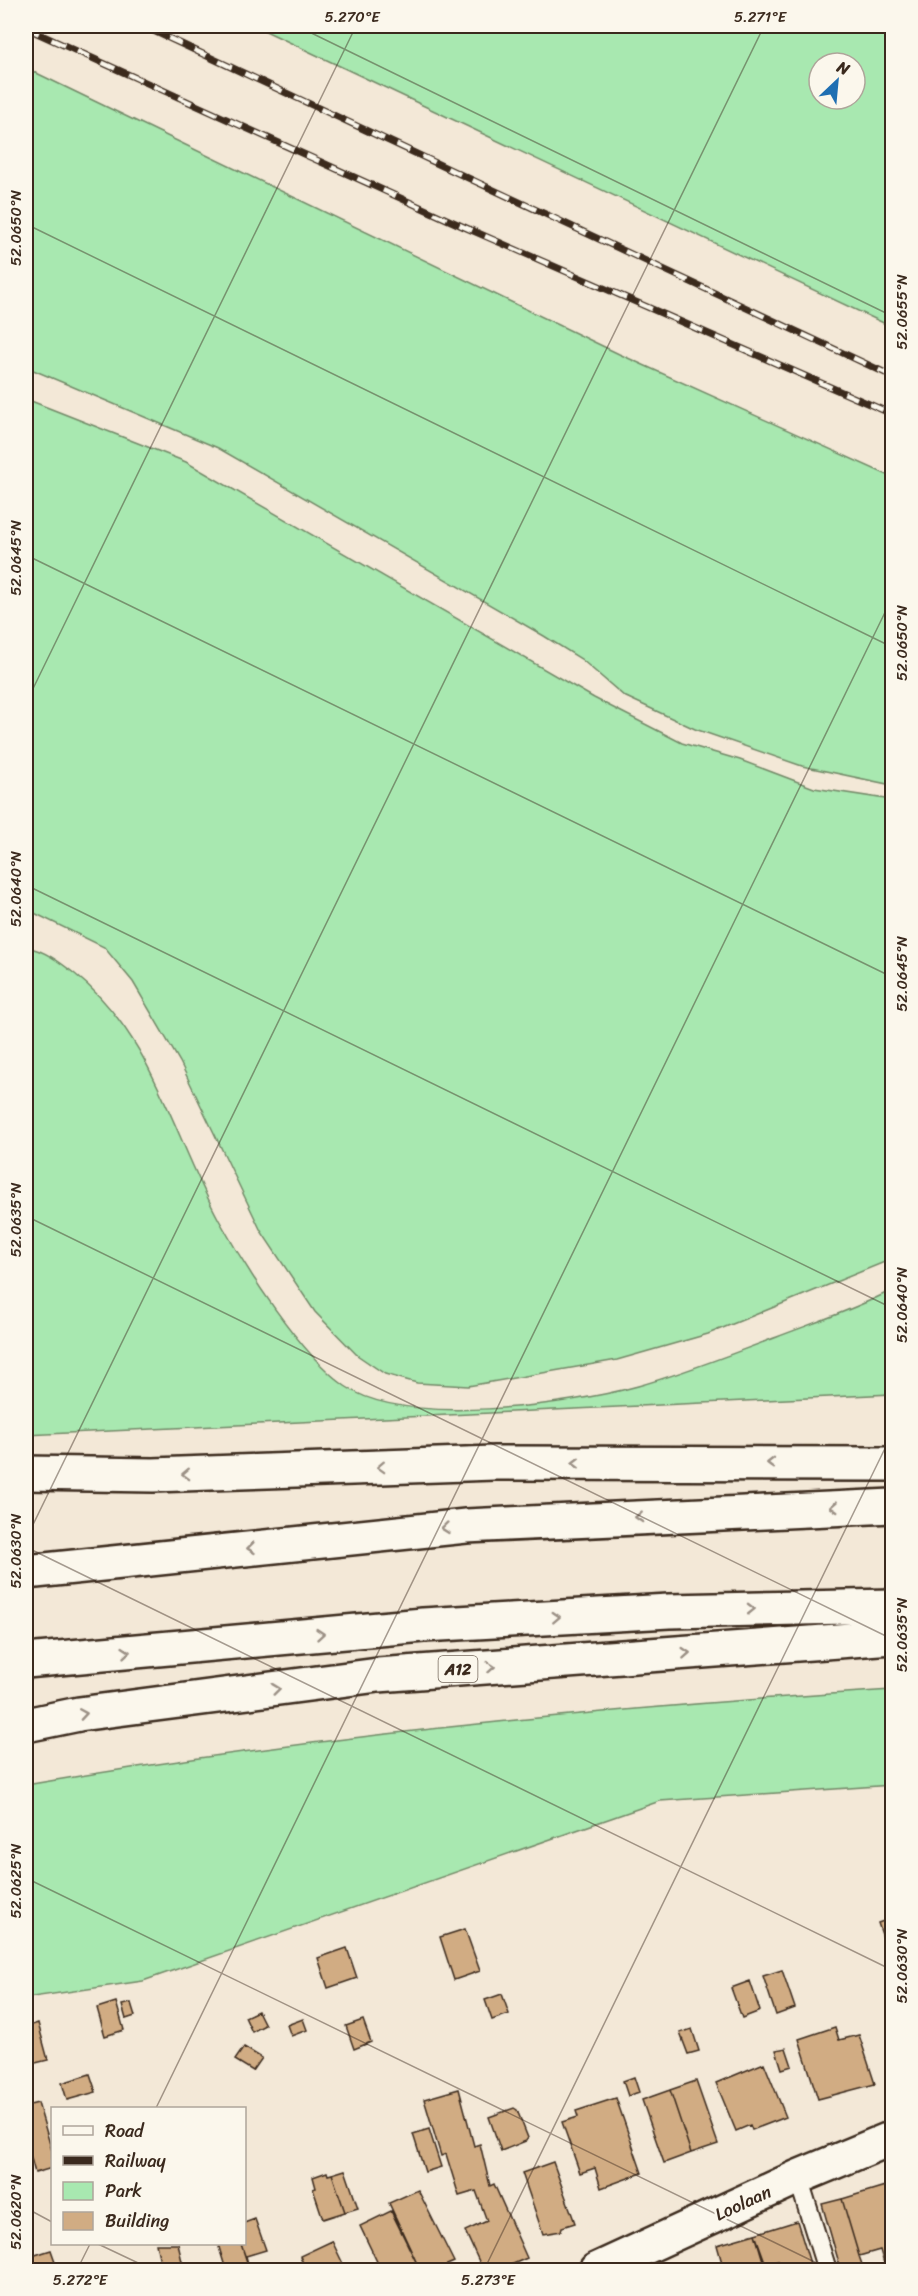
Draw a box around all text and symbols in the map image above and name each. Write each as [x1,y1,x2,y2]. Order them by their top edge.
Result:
text: 5.270°E [324,4,381,30]
text: 5.271°E [734,4,788,30]
north arrow [807,51,867,111]
text: N [831,52,856,84]
text: 52.0650°N [3,189,29,266]
text: 52.0655°N [889,274,915,350]
text: 52.0645°N [3,520,29,596]
text: 52.0650°N [889,604,915,681]
text: 52.0640°N [3,850,29,927]
text: 52.0645°N [889,936,915,1012]
text: 52.0635°N [3,1182,29,1257]
text: 52.0640°N [889,1266,915,1343]
one-way arrow [572,1457,581,1469]
one-way arrow [767,1457,776,1469]
one-way arrow [377,1460,386,1473]
one-way arrow [182,1467,191,1480]
one-way arrow [830,1501,839,1514]
one-way arrow [635,1511,644,1524]
text: 52.0630°N [3,1513,29,1588]
one-way arrow [440,1521,449,1534]
one-way arrow [246,1541,255,1554]
text: 52.0635°N [889,1597,915,1672]
one-way arrow [746,1603,755,1615]
one-way arrow [552,1611,561,1624]
one-way arrow [315,1628,324,1641]
one-way arrow [121,1646,130,1659]
one-way arrow [681,1646,690,1659]
road number: A12 [438,1656,478,1682]
one-way arrow [487,1661,496,1674]
one-way arrow [272,1683,281,1695]
one-way arrow [78,1708,88,1721]
text: 52.0625°N [3,1843,29,1919]
text: 52.0630°N [889,1928,915,2003]
legend [51,2107,246,2245]
text: Road [105,2115,145,2147]
text: Railway [105,2145,167,2177]
text: 52.0620°N [3,2174,29,2250]
text: Park [105,2175,142,2207]
street label: Loolaan [709,2176,777,2230]
text: Building [105,2205,169,2237]
text: 5.272°E [53,2267,109,2293]
text: 5.273°E [461,2267,517,2293]

